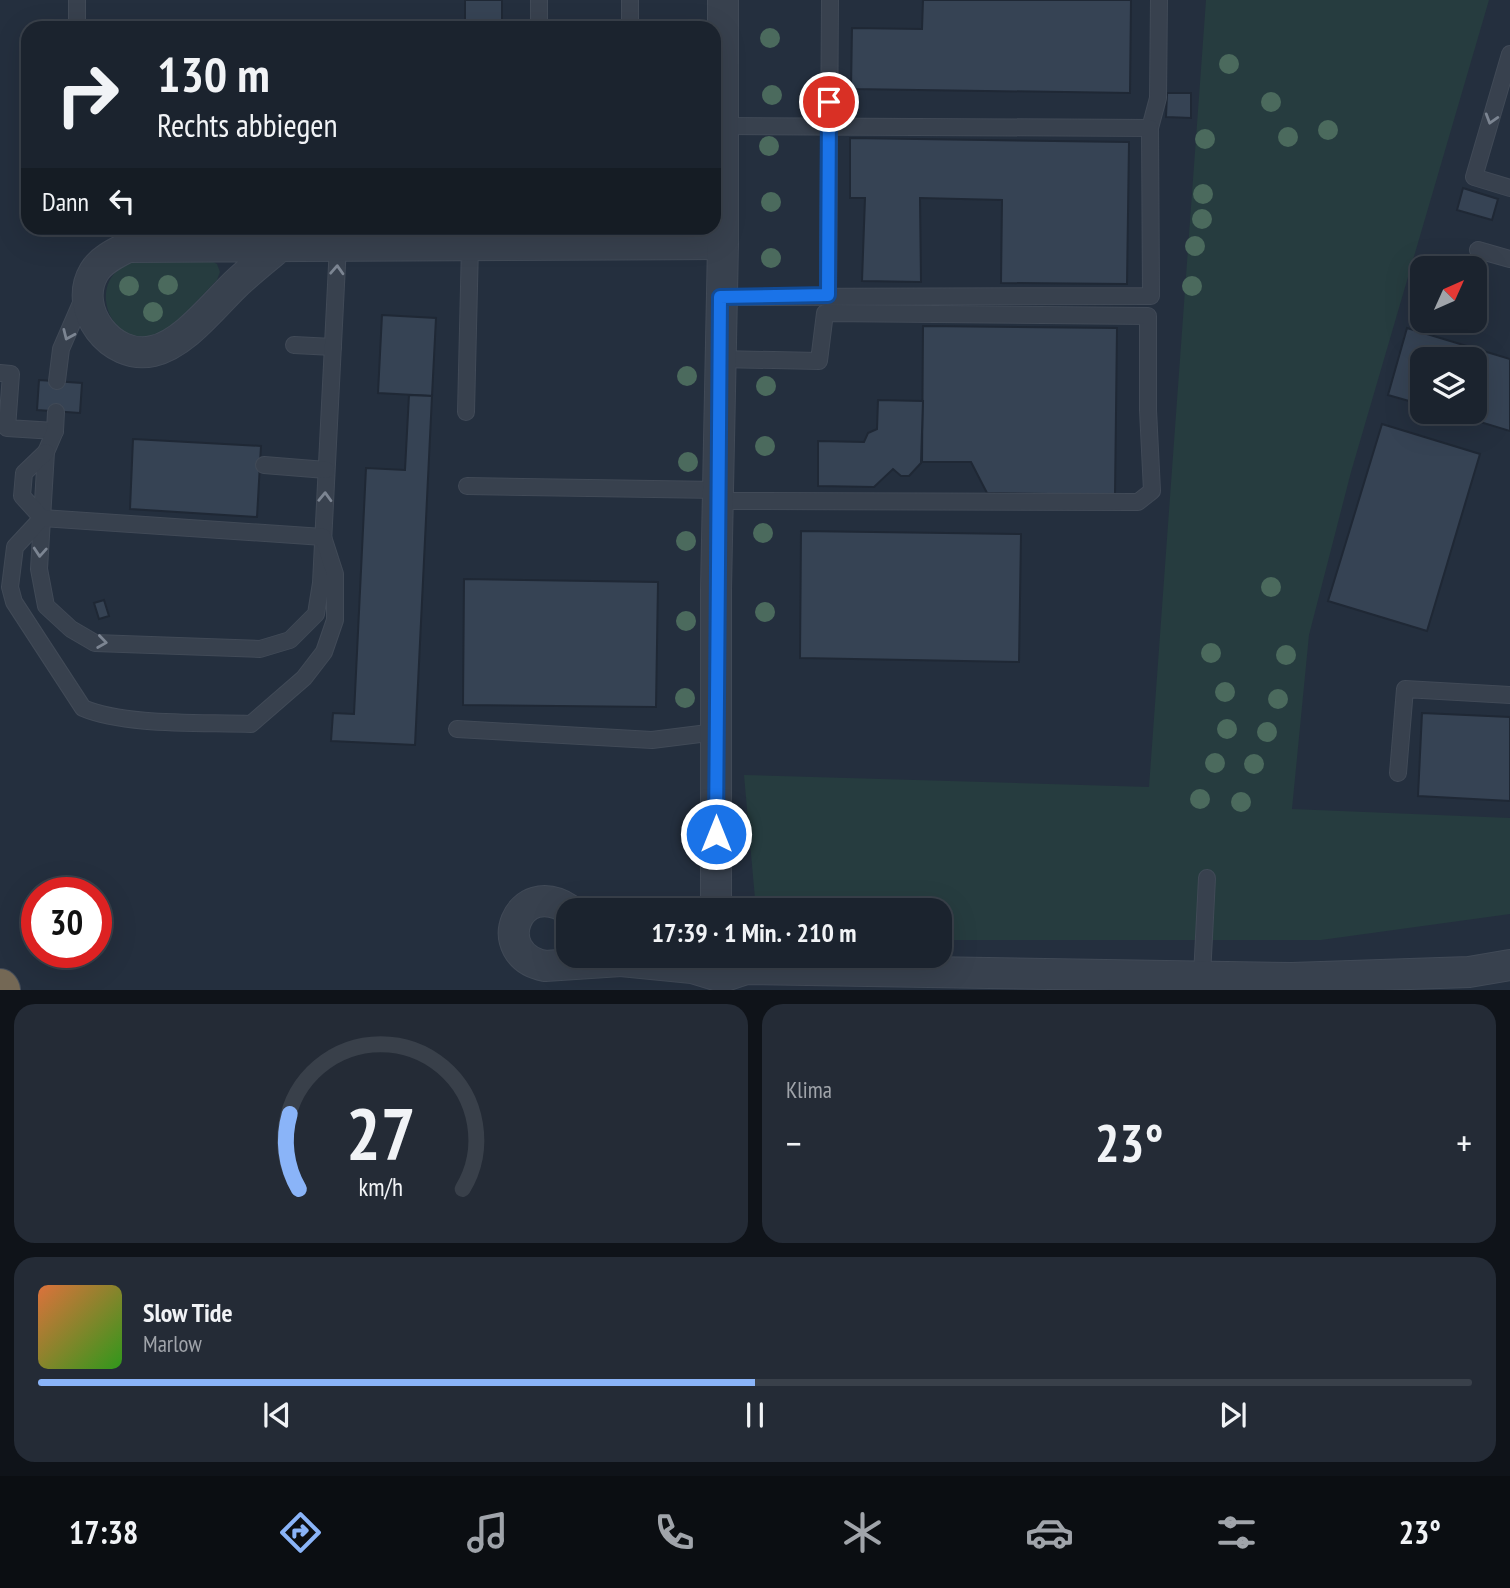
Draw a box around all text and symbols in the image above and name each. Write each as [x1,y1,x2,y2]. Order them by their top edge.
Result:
text: 130 m [157,42,270,106]
icon: right [42,49,133,140]
pin [799,72,859,132]
icon: arrive [810,83,848,121]
text: Rechts abbiegen [157,104,338,146]
one-way arrow [1484,113,1499,125]
icon: left [103,182,141,220]
text: Dann [42,185,89,218]
north arrow [1410,256,1488,332]
map controls [1410,256,1487,424]
one-way arrow [329,265,344,276]
one-way arrow [62,328,76,340]
button: layers [1410,347,1487,424]
one-way arrow [318,492,333,503]
one-way arrow [33,546,48,557]
one-way arrow [96,634,108,649]
position arrow [679,797,753,871]
speed limit sign: 30 [21,877,112,968]
text: 17:39 · 1 Min. · 210 m [652,916,856,949]
text: Klima [786,1075,832,1104]
text: 27 [346,1086,416,1180]
text: 23° [1095,1109,1163,1176]
text: − [786,1118,802,1167]
text: + [1456,1118,1472,1167]
text: km/h [359,1171,403,1203]
text: Slow Tide [143,1296,233,1329]
text: Marlow [143,1329,202,1358]
icon: previous [258,1396,296,1434]
icon: pause [736,1396,774,1434]
icon: next [1214,1396,1252,1434]
icon: directions [276,1508,325,1557]
icon: music [463,1508,512,1557]
icon: phone [650,1508,699,1557]
icon: climate [838,1508,887,1557]
icon: car [1025,1508,1074,1557]
icon: filters [1212,1508,1261,1557]
text: 17:38 [69,1511,138,1553]
text: 23° [1399,1511,1441,1553]

